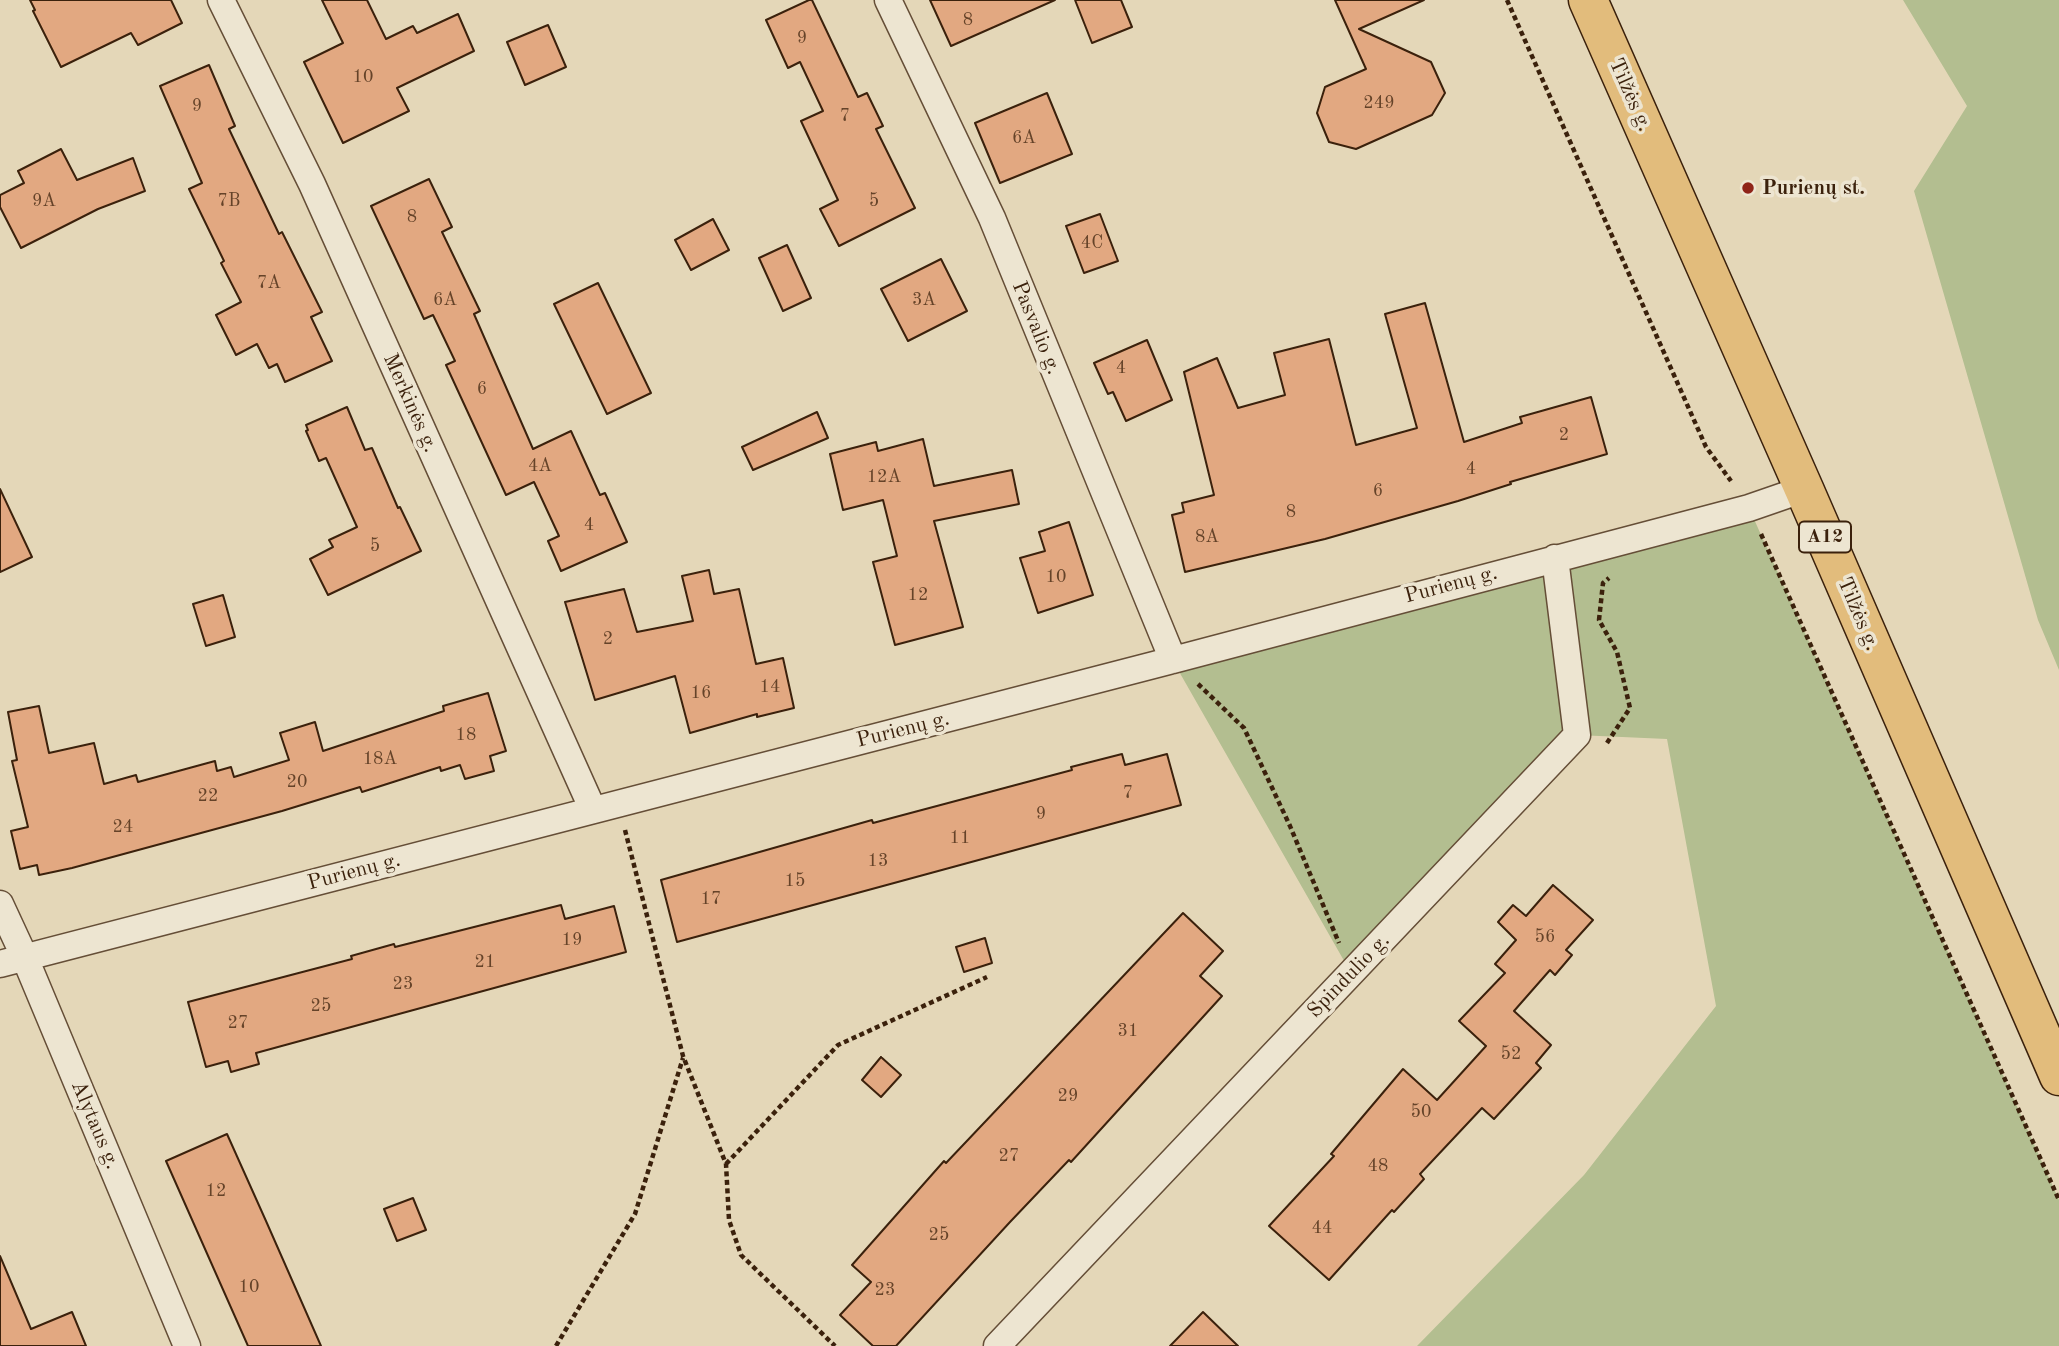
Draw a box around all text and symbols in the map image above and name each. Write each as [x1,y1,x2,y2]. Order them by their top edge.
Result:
house number: 8 [963,9,973,31]
house number: 9 [797,27,807,49]
street label: Tilžės g. [1603,54,1657,136]
house number: 10 [353,66,373,88]
house number: 249 [1363,92,1395,114]
house number: 9 [192,95,202,117]
house number: 7 [840,105,850,127]
house number: 6A [1012,127,1036,149]
place label: Purienų st. [1762,175,1865,201]
marker: Purienų st. [1740,180,1756,196]
house number: 9A [32,190,56,212]
house number: 7B [218,190,240,212]
house number: 5 [869,190,879,212]
house number: 8 [407,206,417,228]
house number: 4C [1081,232,1103,254]
house number: 7A [257,272,281,294]
street label: Pasvalio g. [1006,278,1066,378]
house number: 6A [433,289,457,311]
house number: 3A [912,289,936,311]
street label: Merkinės g. [377,350,443,456]
house number: 4 [1116,357,1126,379]
house number: 6 [477,378,487,400]
house number: 2 [1559,424,1569,446]
house number: 4A [528,455,552,477]
house number: 4 [1466,458,1476,480]
house number: 12A [867,466,901,488]
house number: 6 [1373,480,1383,502]
house number: 8 [1286,501,1296,523]
house number: 4 [584,514,594,536]
road number: A12 [1799,522,1851,552]
house number: 8A [1195,526,1219,548]
house number: 5 [370,535,380,557]
street label: Purienų g. [1402,561,1500,609]
house number: 10 [1046,566,1066,588]
street label: Tilžės g. [1831,573,1885,655]
house number: 12 [908,584,928,606]
house number: 2 [603,628,613,650]
house number: 14 [760,676,780,698]
house number: 16 [691,682,711,704]
street label: Purienų g. [854,706,952,754]
house number: 18 [456,724,476,746]
house number: 18A [363,748,397,770]
house number: 20 [287,771,307,793]
house number: 7 [1123,782,1133,804]
house number: 22 [198,785,218,807]
house number: 9 [1036,803,1046,825]
house number: 24 [113,816,133,838]
house number: 11 [950,827,970,849]
street label: Purienų g. [305,848,403,896]
house number: 13 [868,850,888,872]
house number: 15 [785,870,805,892]
house number: 17 [701,888,721,910]
house number: 56 [1535,926,1555,948]
street label: Spindulio g. [1302,928,1396,1024]
house number: 19 [562,929,582,951]
house number: 21 [475,951,495,973]
house number: 23 [393,973,413,995]
house number: 25 [311,995,331,1017]
house number: 27 [228,1012,248,1034]
house number: 31 [1118,1020,1138,1042]
house number: 52 [1501,1043,1521,1065]
street label: Alytaus g. [65,1077,125,1173]
house number: 29 [1058,1085,1078,1107]
house number: 50 [1411,1101,1431,1123]
house number: 27 [999,1145,1019,1167]
house number: 48 [1368,1155,1388,1177]
house number: 12 [206,1180,226,1202]
house number: 44 [1312,1217,1332,1239]
house number: 25 [929,1224,949,1246]
house number: 10 [239,1276,259,1298]
house number: 23 [875,1279,895,1301]

